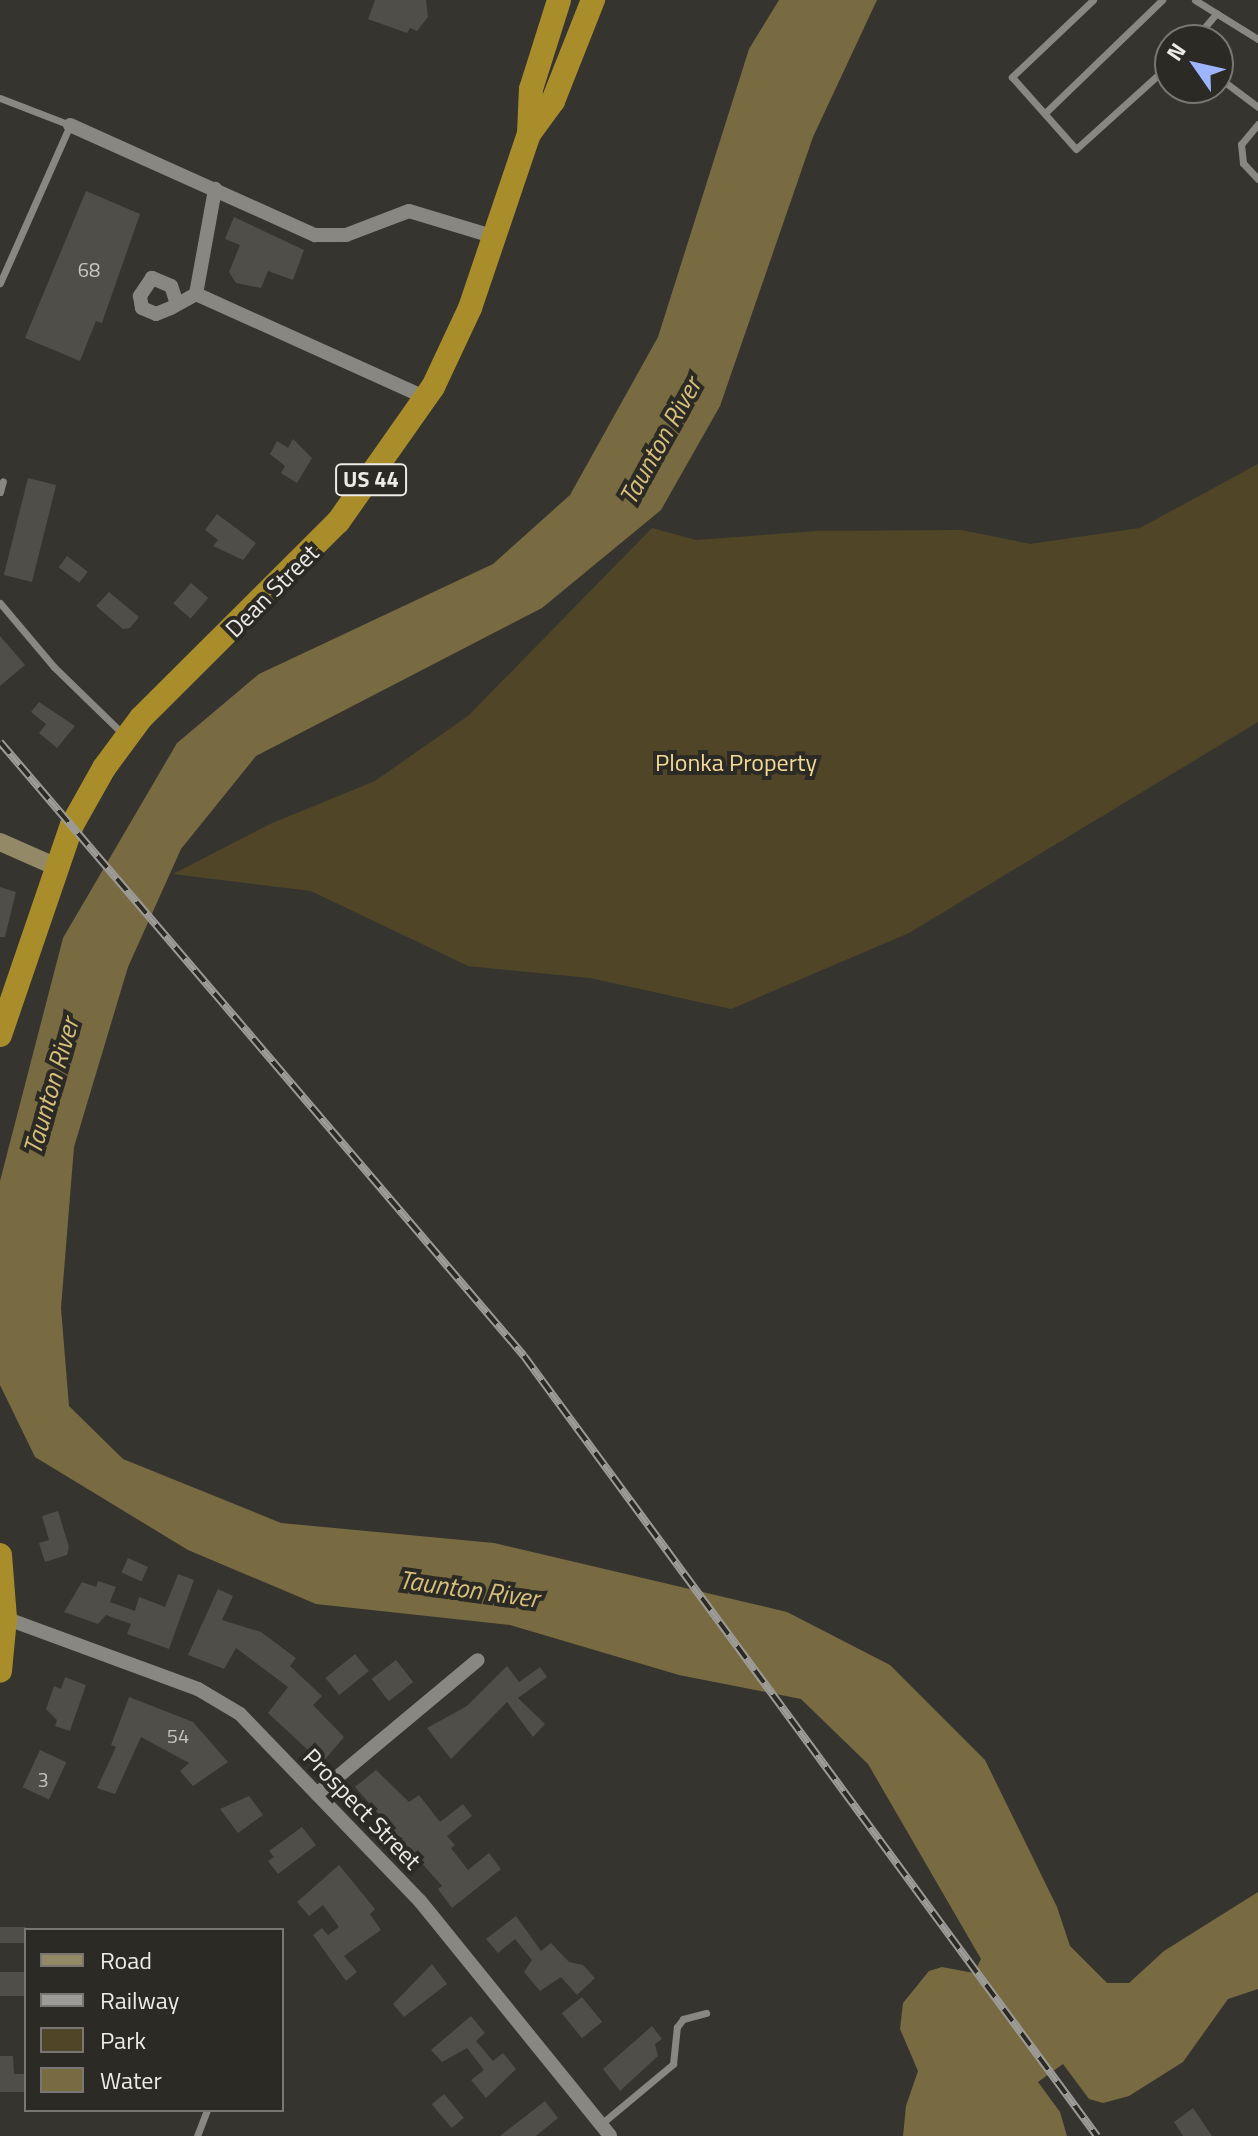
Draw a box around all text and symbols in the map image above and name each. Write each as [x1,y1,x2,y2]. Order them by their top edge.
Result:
north arrow [1154,24,1234,104]
text: N [1157,36,1194,68]
house number: 68 [78,257,100,281]
water label: Taunton River [612,372,708,510]
road number: US 44 [335,462,407,498]
street label: Dean Street [220,539,324,643]
park label: Plonka Property [655,749,817,777]
water label: Taunton River [17,1014,85,1158]
water label: Taunton River [397,1564,541,1614]
house number: 54 [167,1723,189,1747]
street label: Prospect Street [297,1743,427,1875]
house number: 3 [37,1767,49,1791]
legend [24,1928,284,2112]
text: Road [100,1942,152,1978]
text: Railway [100,1982,179,2018]
text: Park [100,2022,146,2058]
text: Water [100,2062,162,2098]

